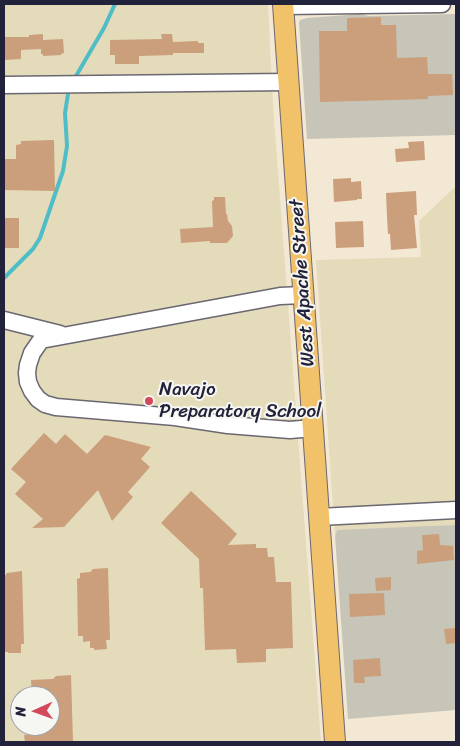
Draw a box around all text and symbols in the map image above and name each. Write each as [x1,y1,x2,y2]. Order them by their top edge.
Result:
street label: West Apache Street [286,199,320,367]
place label: Navajo Preparatory School [159,379,321,423]
marker: Navajo Preparatory School [143,395,155,407]
north arrow [10,686,60,736]
text: N [8,706,33,717]

